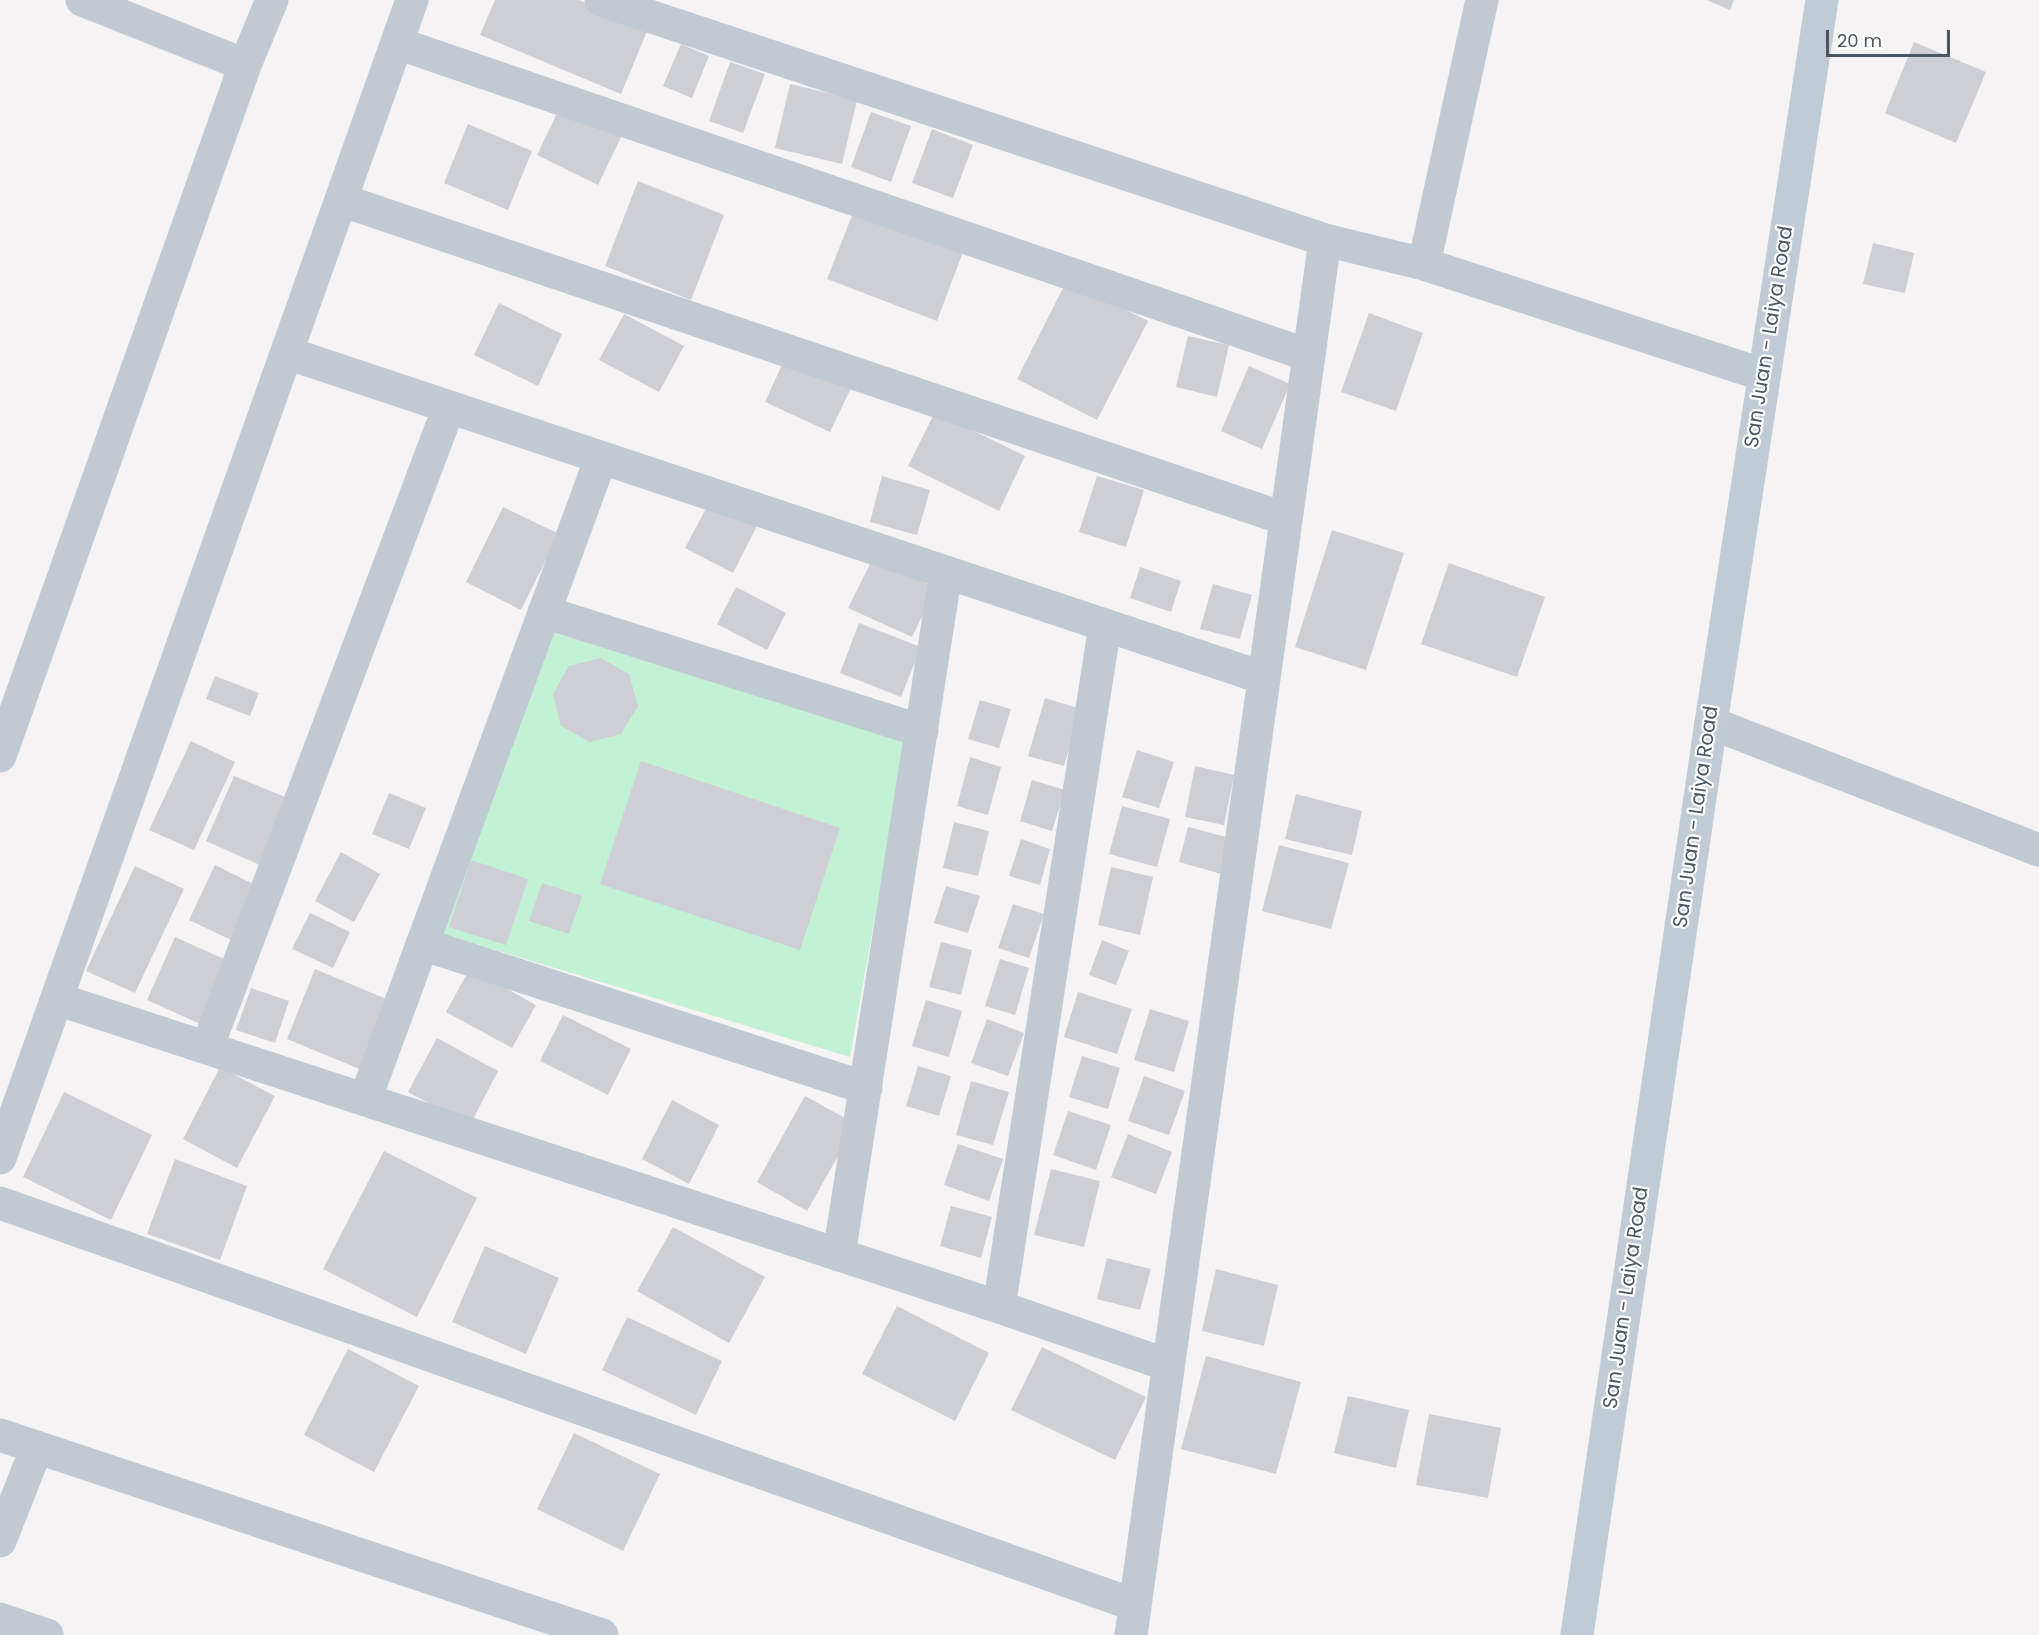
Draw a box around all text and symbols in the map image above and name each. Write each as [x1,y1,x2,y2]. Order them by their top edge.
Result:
scale bar [1829,18,1954,56]
text: 20 m [1837,28,1882,53]
street label: San Juan - Laiya Road [1741,224,1799,450]
street label: San Juan - Laiya Road [1670,704,1724,930]
street label: San Juan - Laiya Road [1600,1185,1654,1411]

